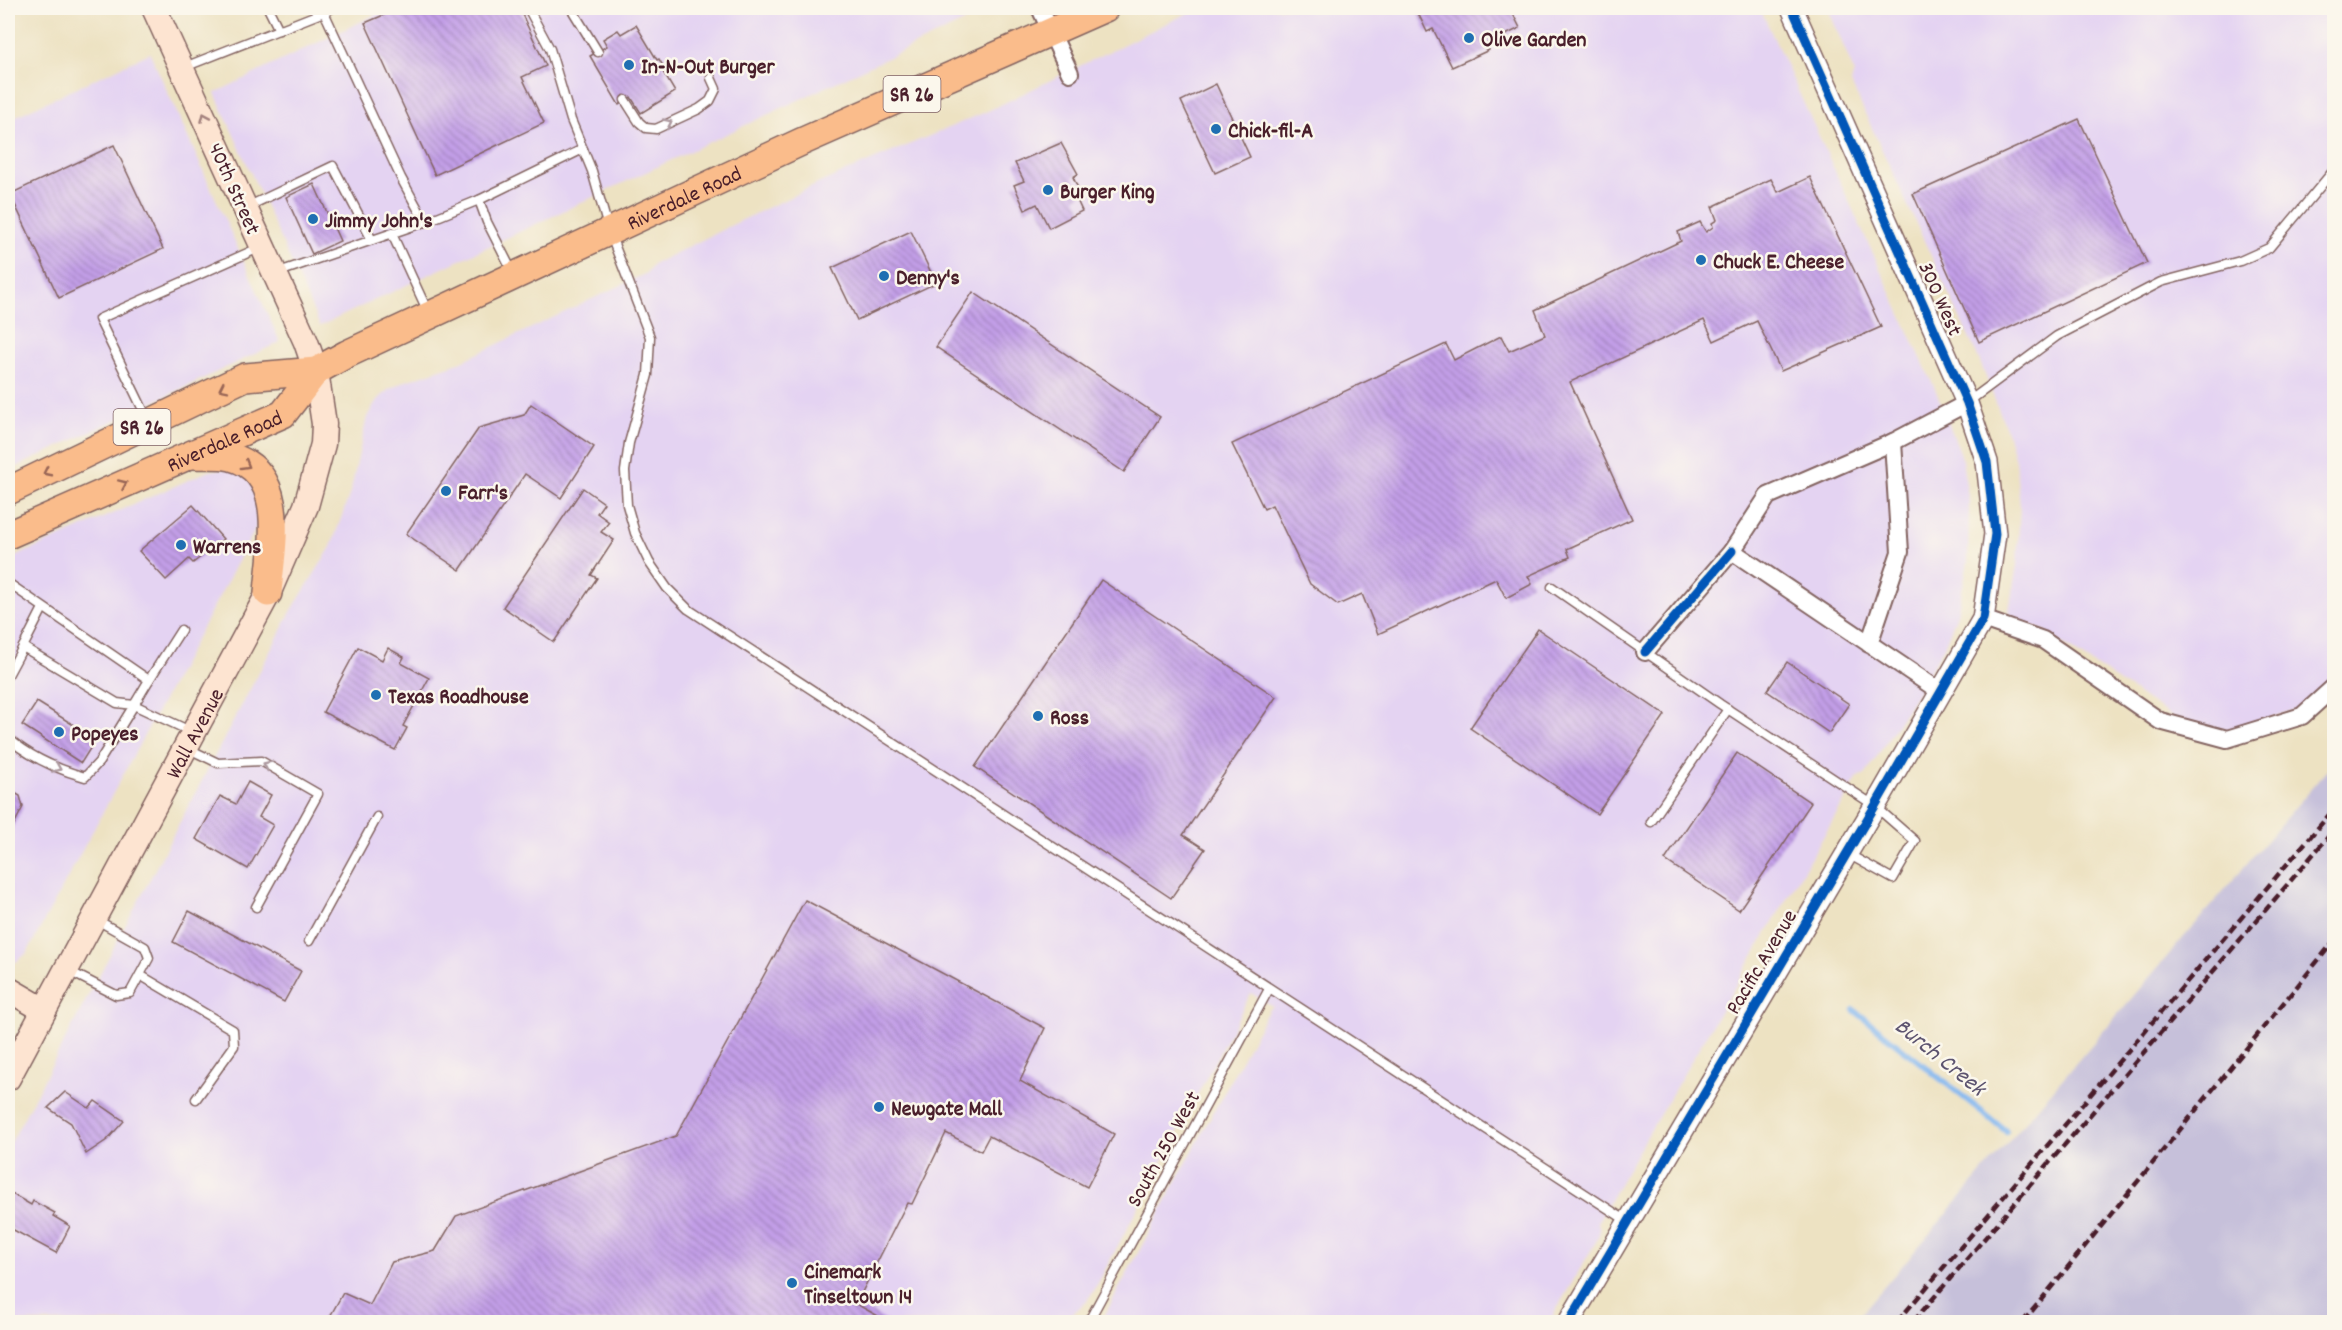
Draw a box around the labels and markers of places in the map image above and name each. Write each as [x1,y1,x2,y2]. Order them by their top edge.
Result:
place label: Olive Garden [1481,26,1587,57]
marker: Olive Garden [1462,31,1476,45]
place label: In-N-Out Burger [641,53,776,84]
marker: In-N-Out Burger [622,58,636,72]
place label: Chick-fil-A [1228,117,1313,148]
marker: Chick-fil-A [1209,122,1223,136]
place label: Burger King [1060,178,1155,209]
marker: Burger King [1041,183,1055,197]
place label: Jimmy John's [325,207,433,238]
marker: Jimmy John's [306,212,320,226]
place label: Chuck E. Cheese [1713,248,1845,279]
marker: Chuck E. Cheese [1694,253,1708,267]
place label: Denny's [896,264,960,295]
marker: Denny's [877,269,891,283]
place label: Farr's [458,479,508,510]
marker: Farr's [439,484,453,498]
place label: Warrens [193,533,261,564]
marker: Warrens [174,538,188,552]
place label: Texas Roadhouse [388,683,529,714]
marker: Texas Roadhouse [369,688,383,702]
place label: Ross [1050,704,1089,735]
marker: Ross [1031,709,1045,723]
place label: Popeyes [71,720,138,751]
marker: Popeyes [52,725,66,739]
place label: Newgate Mall [891,1095,1003,1126]
marker: Newgate Mall [872,1100,886,1114]
place label: Cinemark Tinseltown 14 [804,1258,912,1314]
marker: Cinemark Tinseltown 14 [785,1276,799,1290]

